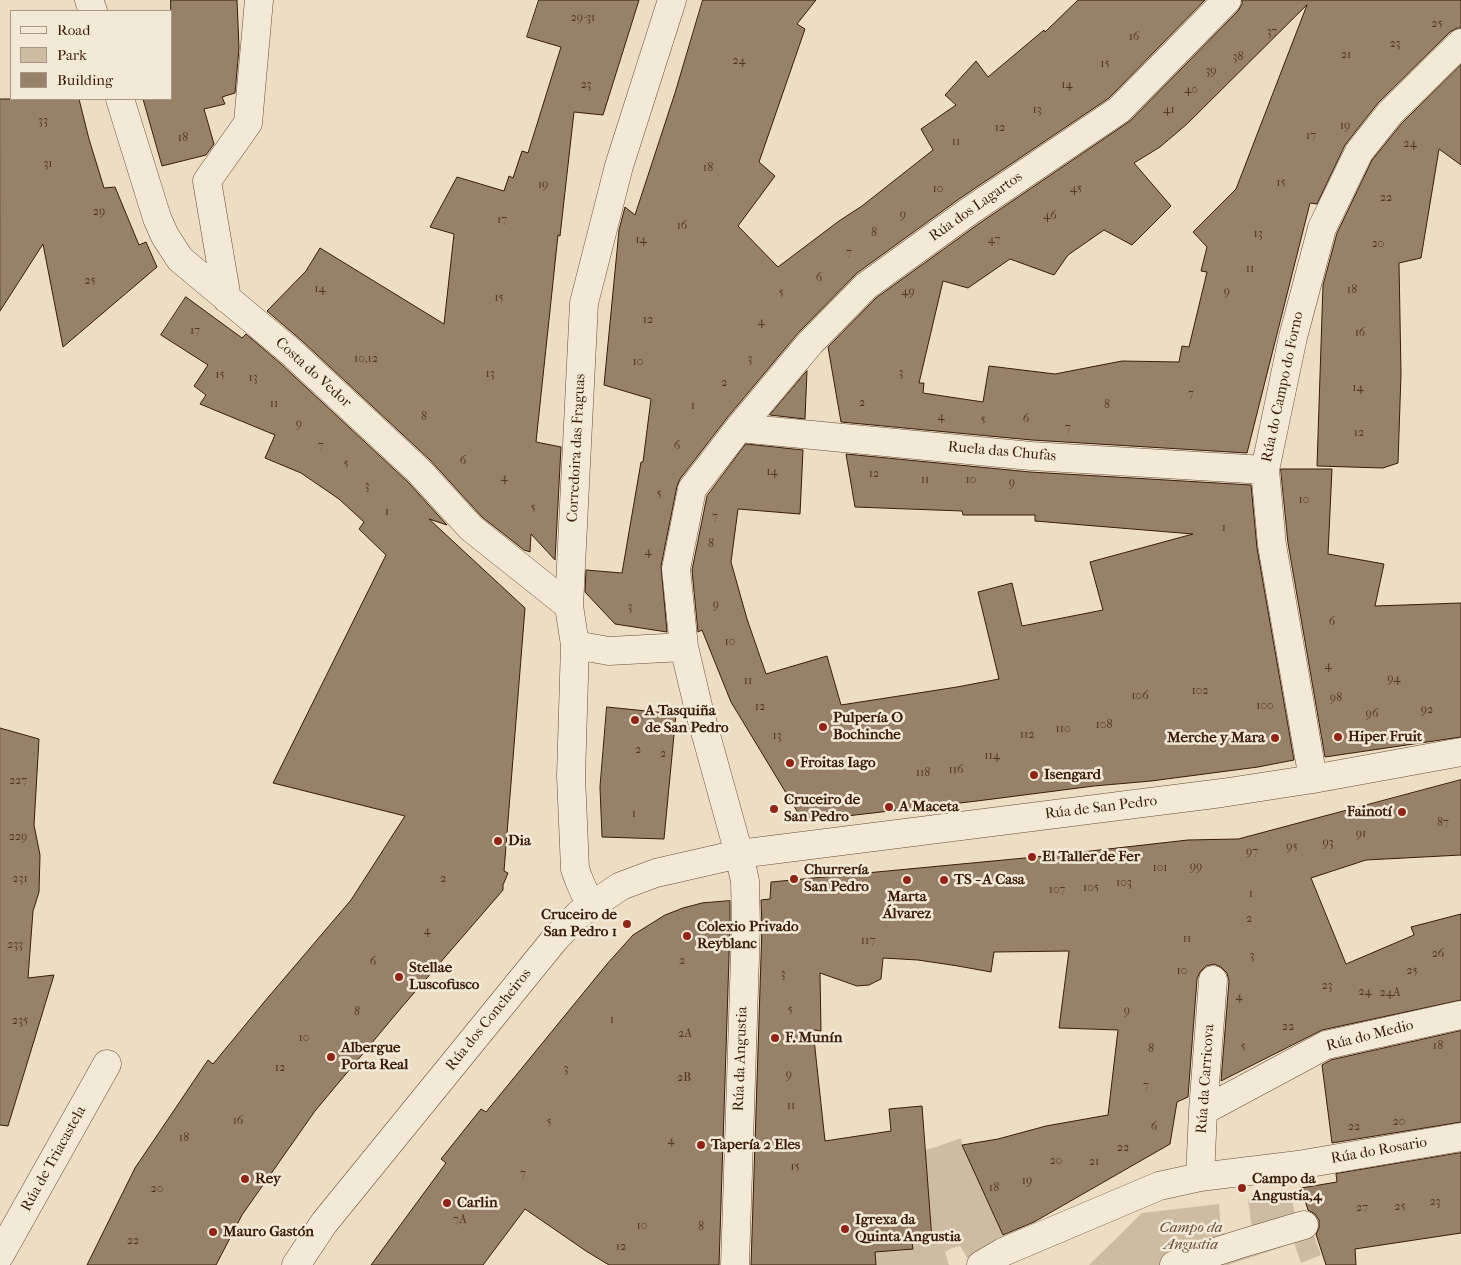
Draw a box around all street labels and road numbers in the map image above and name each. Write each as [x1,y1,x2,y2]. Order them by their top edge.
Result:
street label: Rúa dos Lagartos [926,168,1026,246]
street label: Rúa do Campo do Forno [1258,310,1308,464]
street label: Costa do Vedor [271,334,355,412]
street label: Corredoira das Fraguas [564,373,590,523]
street label: Ruela das Chufas [947,438,1057,466]
street label: Rúa de San Pedro [1044,792,1158,824]
street label: Rúa dos Concheiros [442,965,536,1075]
street label: Rúa da Angustia [730,1006,752,1112]
street label: Rúa do Medio [1324,1016,1416,1056]
street label: Rúa da Carricova [1193,1024,1219,1134]
street label: Rúa de Triacastela [18,1103,90,1215]
street label: Rúa do Rosario [1330,1134,1428,1168]

